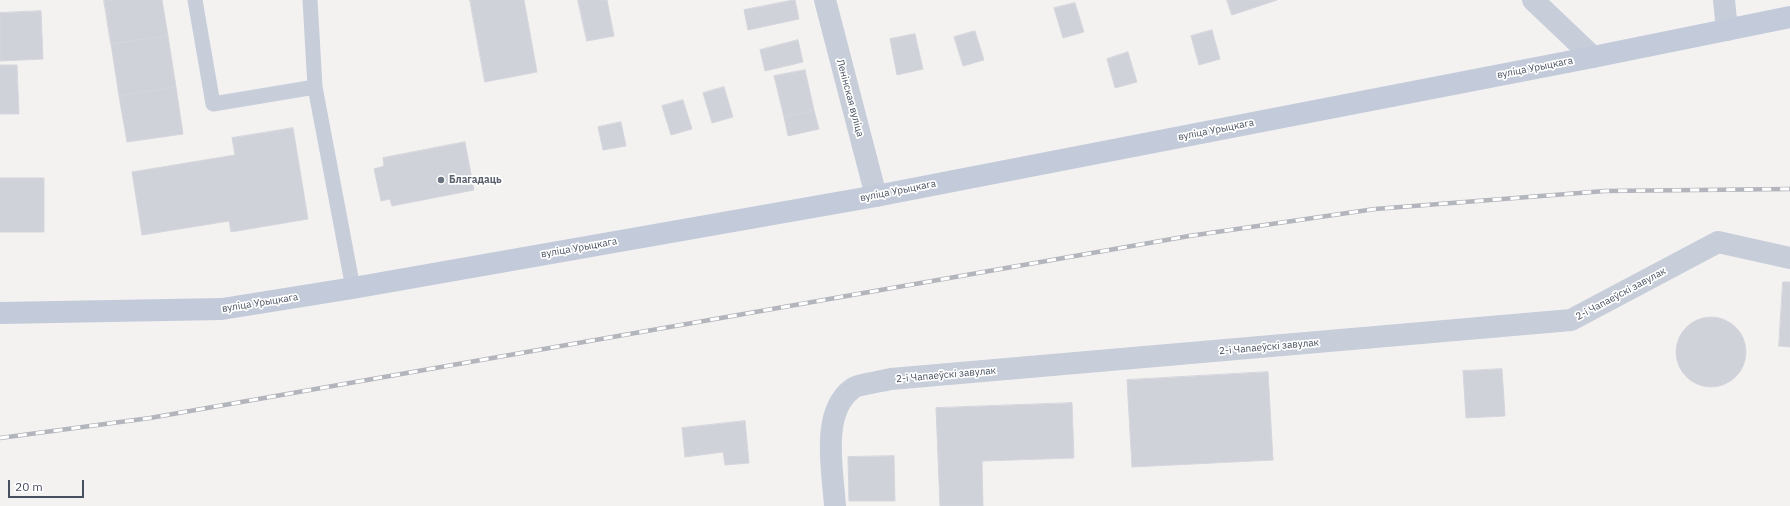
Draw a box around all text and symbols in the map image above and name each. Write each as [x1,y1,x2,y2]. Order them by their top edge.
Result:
street label: вуліца Урыцкага [1496,55,1574,81]
street label: Ленінская вуліца [834,58,866,138]
street label: вуліца Урыцкага [1177,117,1255,143]
place label: Благадаць [449,174,502,186]
marker: Благадаць [436,175,446,185]
street label: вуліца Урыцкага [859,178,937,204]
street label: вуліца Урыцкага [540,235,618,261]
street label: 2-і Чапаеўскі завулак [1574,265,1668,323]
street label: вуліца Урыцкага [221,291,299,315]
street label: 2-і Чапаеўскі завулак [1218,337,1320,357]
street label: 2-і Чапаеўскі завулак [895,365,997,385]
scale bar [10,472,86,498]
text: 20 m [15,479,43,494]

